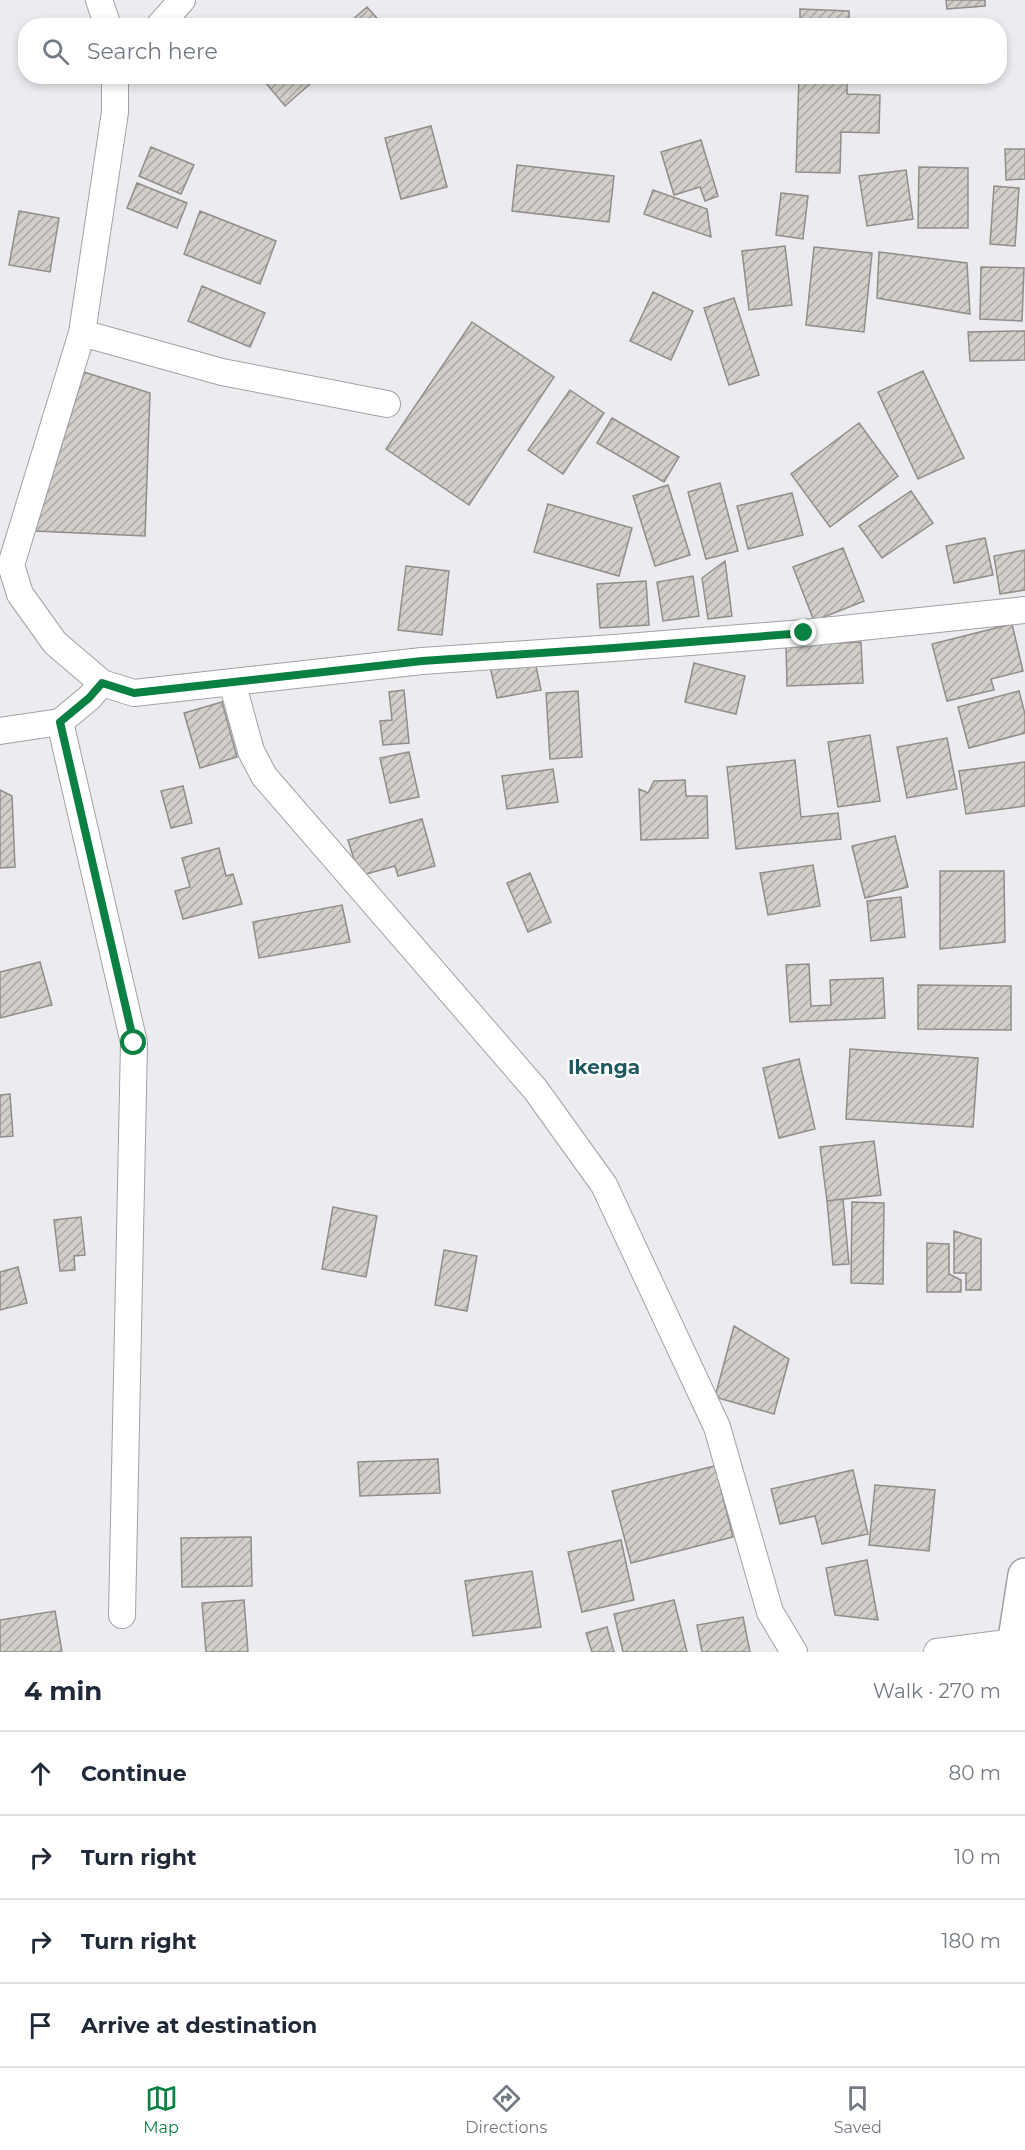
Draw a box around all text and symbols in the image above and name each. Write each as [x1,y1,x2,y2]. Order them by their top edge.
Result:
search box [18,18,1007,84]
icon: search [39,35,72,68]
text: Search here [87,38,218,65]
route end [790,619,816,645]
route start [120,1029,146,1055]
district label: Ikenga [568,1055,640,1079]
text: 4 min [24,1675,102,1707]
text: Walk · 270 m [873,1679,1001,1703]
icon: ahead [24,1757,57,1790]
text: Continue [81,1760,187,1787]
text: 80 m [949,1761,1001,1785]
icon: right [24,1841,57,1874]
text: Turn right [81,1844,196,1871]
text: 10 m [954,1845,1001,1869]
icon: right [24,1925,57,1958]
text: Turn right [81,1928,196,1955]
text: 180 m [941,1929,1001,1953]
icon: arrive [24,2009,57,2042]
text: Arrive at destination [81,2012,317,2039]
tab: Map [143,2082,179,2137]
tab: Directions [465,2082,547,2137]
tab: Saved [834,2082,882,2137]

